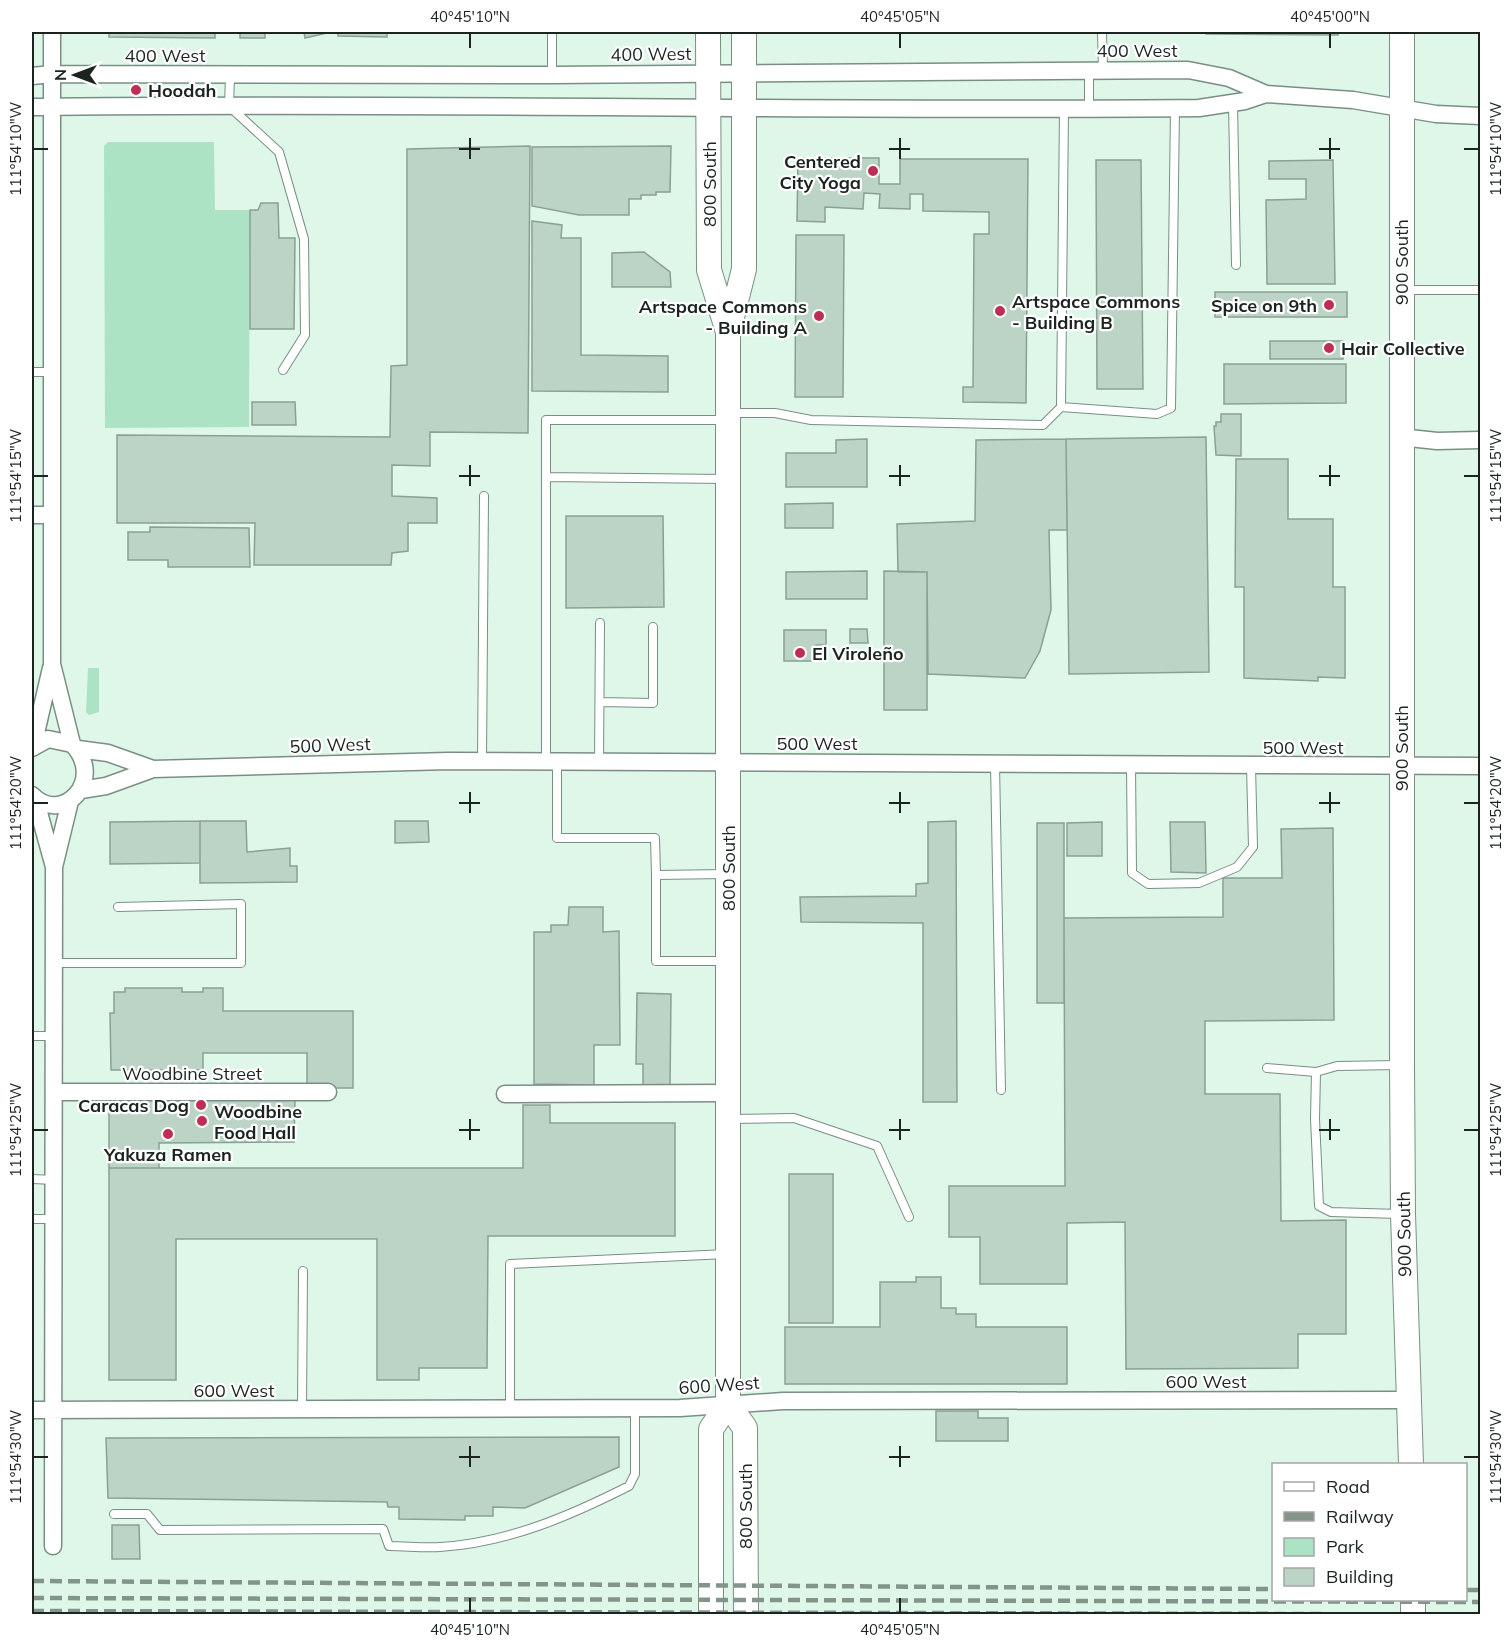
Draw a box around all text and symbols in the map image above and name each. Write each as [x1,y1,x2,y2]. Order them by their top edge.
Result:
text: 40°45'10"N [430,7,510,26]
text: 40°45'05"N [860,7,940,26]
text: 40°45'00"N [1290,7,1370,26]
street label: 400 West [1097,39,1178,62]
street label: 400 West [610,42,692,66]
street label: 400 West [125,44,206,67]
north arrow [45,45,105,105]
text: N [50,69,70,81]
place label: Hoodah [148,79,216,102]
marker: Hoodah [129,83,143,97]
text: 111°54'10"W [6,101,25,196]
text: 111°54'10"W [1486,101,1505,196]
street label: 800 South [698,141,721,227]
place label: Centered City Yoga [779,150,861,194]
marker: Centered City Yoga [866,164,880,178]
street label: 900 South [1390,219,1413,305]
place label: Artspace Commons - Building B [1012,290,1180,334]
place label: Spice on 9th [1211,294,1317,317]
place label: Artspace Commons - Building A [639,295,807,339]
marker: Spice on 9th [1322,298,1336,312]
marker: Artspace Commons - Building B [993,304,1007,318]
marker: Artspace Commons - Building A [812,309,826,323]
place label: Hair Collective [1341,337,1465,360]
marker: Hair Collective [1322,341,1336,355]
text: 111°54'15"W [6,428,25,523]
text: 111°54'15"W [1486,428,1505,523]
place label: El Viroleño [812,642,904,665]
marker: El Viroleño [793,646,807,660]
street label: 900 South [1390,705,1413,791]
street label: 500 West [289,732,371,758]
street label: 500 West [777,732,858,755]
street label: 500 West [1263,736,1344,759]
text: 111°54'20"W [6,755,25,850]
text: 111°54'20"W [1486,755,1505,850]
street label: 800 South [717,825,740,911]
street label: Woodbine Street [122,1062,262,1085]
text: 111°54'25"W [6,1082,25,1177]
text: 111°54'25"W [1486,1082,1505,1177]
place label: Caracas Dog [78,1094,189,1117]
marker: Caracas Dog [194,1098,208,1112]
place label: Woodbine Food Hall [214,1100,302,1144]
marker: Woodbine Food Hall [195,1114,209,1128]
marker: Yakuza Ramen [161,1127,175,1141]
place label: Yakuza Ramen [103,1143,232,1166]
street label: 900 South [1392,1191,1416,1277]
street label: 600 West [1166,1370,1247,1393]
street label: 600 West [678,1371,760,1399]
street label: 600 West [194,1379,275,1402]
text: 111°54'30"W [6,1409,25,1504]
text: 111°54'30"W [1486,1409,1505,1504]
street label: 800 South [734,1463,757,1549]
legend [1272,1463,1467,1601]
text: Road [1326,1475,1370,1498]
text: Railway [1326,1505,1394,1528]
text: Park [1326,1535,1365,1558]
text: Building [1326,1565,1394,1588]
text: 40°45'10"N [430,1620,510,1639]
text: 40°45'05"N [860,1620,940,1639]

